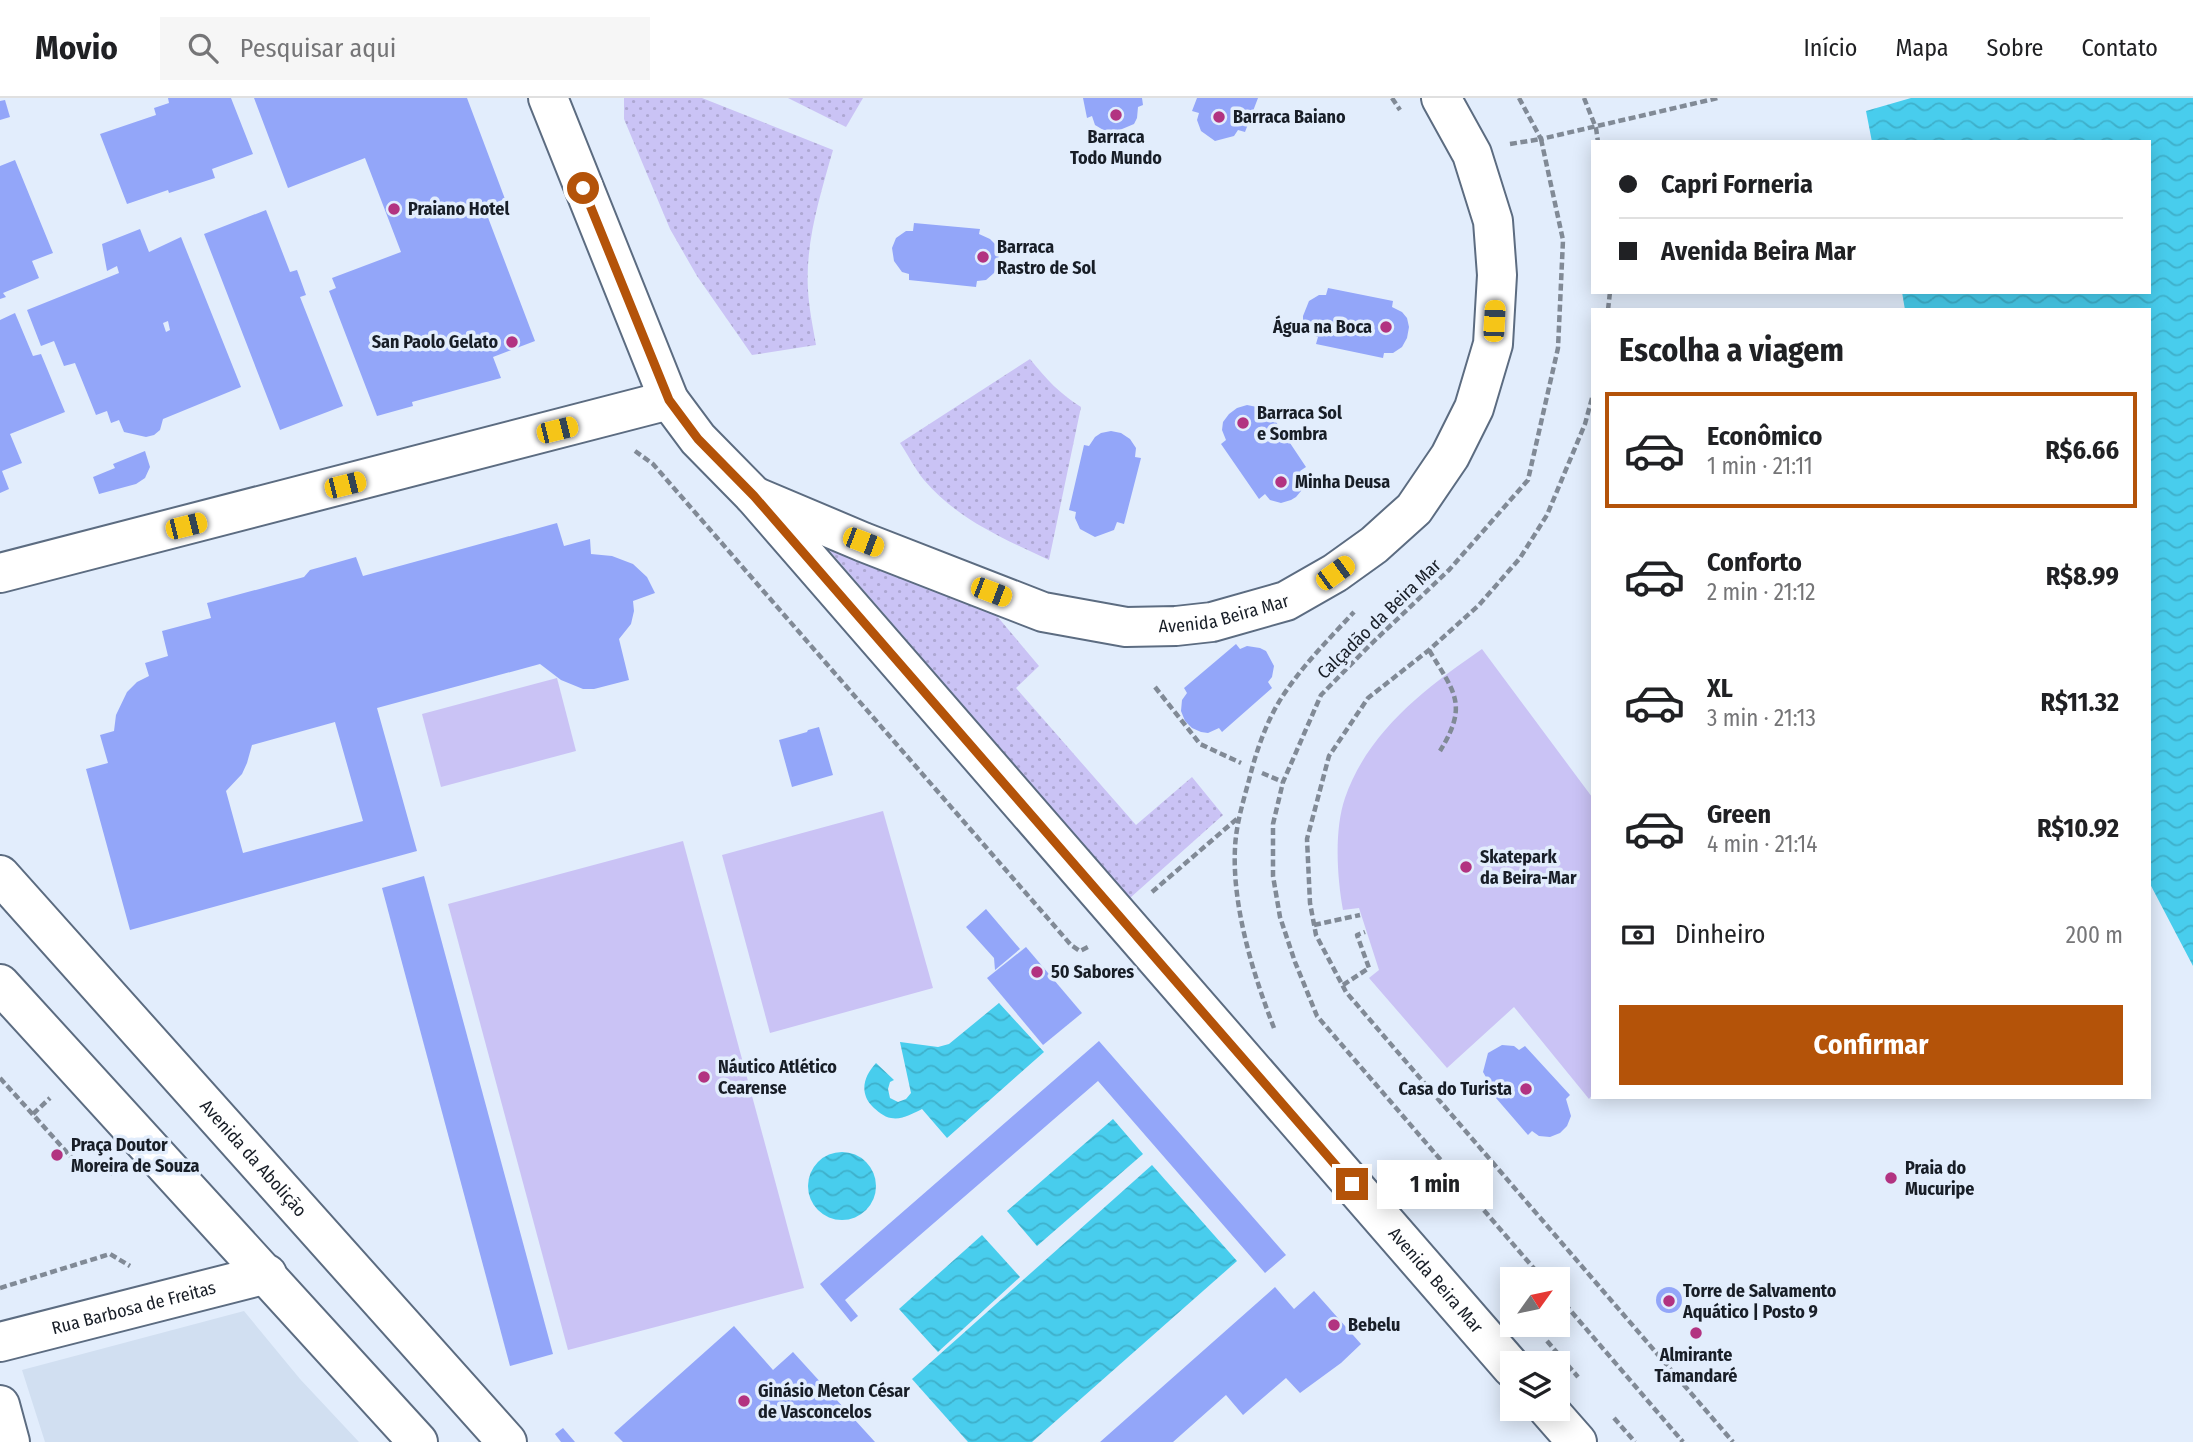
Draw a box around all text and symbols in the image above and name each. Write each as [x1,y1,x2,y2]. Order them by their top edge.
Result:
search box [160,17,650,80]
text: Movio [35,28,118,68]
icon: search [184,29,222,67]
text: Pesquisar aqui [240,33,396,64]
text: Início [1804,34,1857,62]
text: Mapa [1895,34,1949,62]
text: Sobre [1987,34,2043,62]
text: Contato [2081,34,2158,62]
place label: Barraca Baiano [1233,106,1346,128]
marker: Barraca Todo Mundo [1108,107,1124,123]
marker: Barraca Baiano [1211,109,1227,125]
place label: Barraca Todo Mundo [1070,126,1162,169]
text: Capri Forneria [1661,169,1813,200]
route start [567,172,599,204]
place label: Praiano Hotel [408,198,509,220]
marker: Praiano Hotel [386,201,402,217]
place label: Barraca Rastro de Sol [997,236,1096,279]
text: Avenida Beira Mar [1661,236,1856,267]
marker: Barraca Rastro de Sol [975,249,991,265]
car [1483,299,1506,343]
place label: Água na Boca [1272,315,1372,338]
marker: Água na Boca [1378,319,1394,335]
place label: San Paolo Gelato [372,331,498,353]
text: Escolha a viagem [1619,331,1844,369]
marker: San Paolo Gelato [504,334,520,350]
place label: Barraca Sol e Sombra [1257,402,1342,445]
car [535,415,580,445]
marker: Barraca Sol e Sombra [1235,415,1251,431]
icon: car [1623,419,1686,482]
text: Econômico [1707,421,1822,452]
text: R$6.66 [2045,435,2119,466]
text: 1 min · 21:11 [1707,452,1813,480]
car [323,470,368,500]
place label: Minha Deusa [1295,471,1390,493]
marker: Minha Deusa [1273,474,1289,490]
car [164,511,209,541]
car [840,525,887,559]
icon: car [1623,545,1686,608]
text: Conforto [1707,547,1802,578]
car [1312,552,1359,594]
street label: Calçadão da Beira Mar [1313,554,1446,684]
text: R$8.99 [2046,561,2119,592]
car [968,575,1015,609]
text: 2 min · 21:12 [1707,578,1816,606]
street label: Avenida Beira Mar [1158,590,1292,637]
icon: car [1623,671,1686,734]
text: XL [1707,673,1733,704]
text: R$11.32 [2041,687,2119,718]
text: 3 min · 21:13 [1707,704,1816,732]
icon: car [1623,797,1686,860]
text: Green [1707,799,1771,830]
text: R$10.92 [2037,813,2119,844]
text: 4 min · 21:14 [1707,830,1817,858]
place label: Skatepark da Beira-Mar [1480,846,1577,889]
marker: Skatepark da Beira-Mar [1458,859,1474,875]
icon: cash [1619,916,1657,954]
text: Dinheiro [1675,919,1765,950]
text: 200 m [2066,921,2123,949]
place label: 50 Sabores [1051,961,1134,983]
marker: 50 Sabores [1029,964,1045,980]
button: Confirmar [1619,1005,2123,1085]
place label: Náutico Atlético Cearense [718,1056,837,1099]
marker: Náutico Atlético Cearense [696,1069,712,1085]
place label: Casa do Turista [1399,1078,1512,1100]
marker: Casa do Turista [1518,1081,1534,1097]
street label: Avenida da Abolição [195,1095,311,1221]
place label: Praça Doutor Moreira de Souza [71,1134,200,1177]
marker: Praça Doutor Moreira de Souza [49,1147,65,1163]
place label: Praia do Mucuripe [1905,1157,1975,1200]
callout: 1 min [1376,1160,1492,1208]
route end [1336,1168,1368,1200]
text: 1 min [1410,1170,1460,1198]
marker: Praia do Mucuripe [1883,1170,1899,1186]
street label: Avenida Beira Mar [1384,1223,1488,1338]
north arrow [1500,1267,1570,1337]
map controls [1500,1267,1570,1421]
street label: Rua Barbosa de Freitas [49,1276,218,1339]
place label: Torre de Salvamento Aquático | Posto 9 [1682,1280,1837,1323]
marker: Torre de Salvamento Aquático | Posto 9 [1661,1293,1677,1309]
place label: Bebelu [1348,1314,1400,1336]
marker: Bebelu [1326,1317,1342,1333]
marker: Almirante Tamandaré [1688,1325,1704,1341]
place label: Almirante Tamandaré [1655,1344,1737,1387]
button: layers [1500,1351,1570,1421]
place label: Ginásio Meton César de Vasconcelos [758,1380,910,1423]
marker: Ginásio Meton César de Vasconcelos [736,1393,752,1409]

